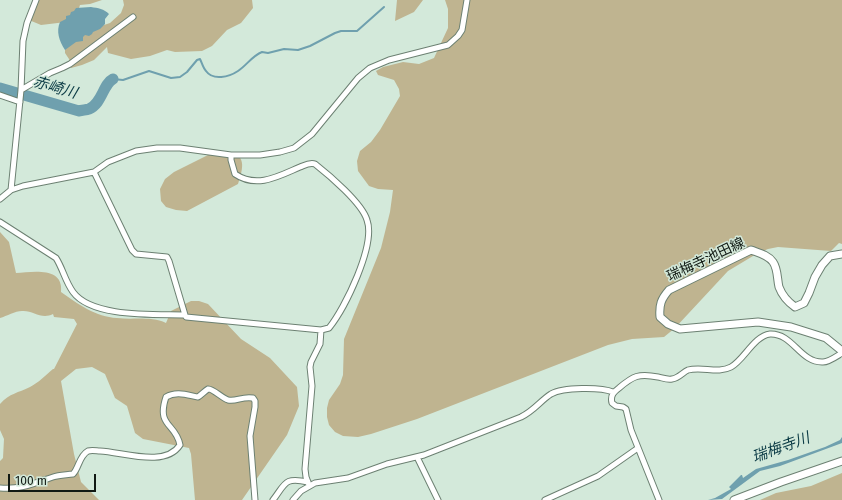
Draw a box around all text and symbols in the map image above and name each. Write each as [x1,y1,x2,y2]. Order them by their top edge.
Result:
water label: 赤崎川 [31,73,79,103]
street label: 瑞梅寺池田線 [664,235,748,285]
water label: 瑞梅寺川 [750,429,812,467]
scale bar [10,466,98,492]
text: 100 m [15,474,47,488]

